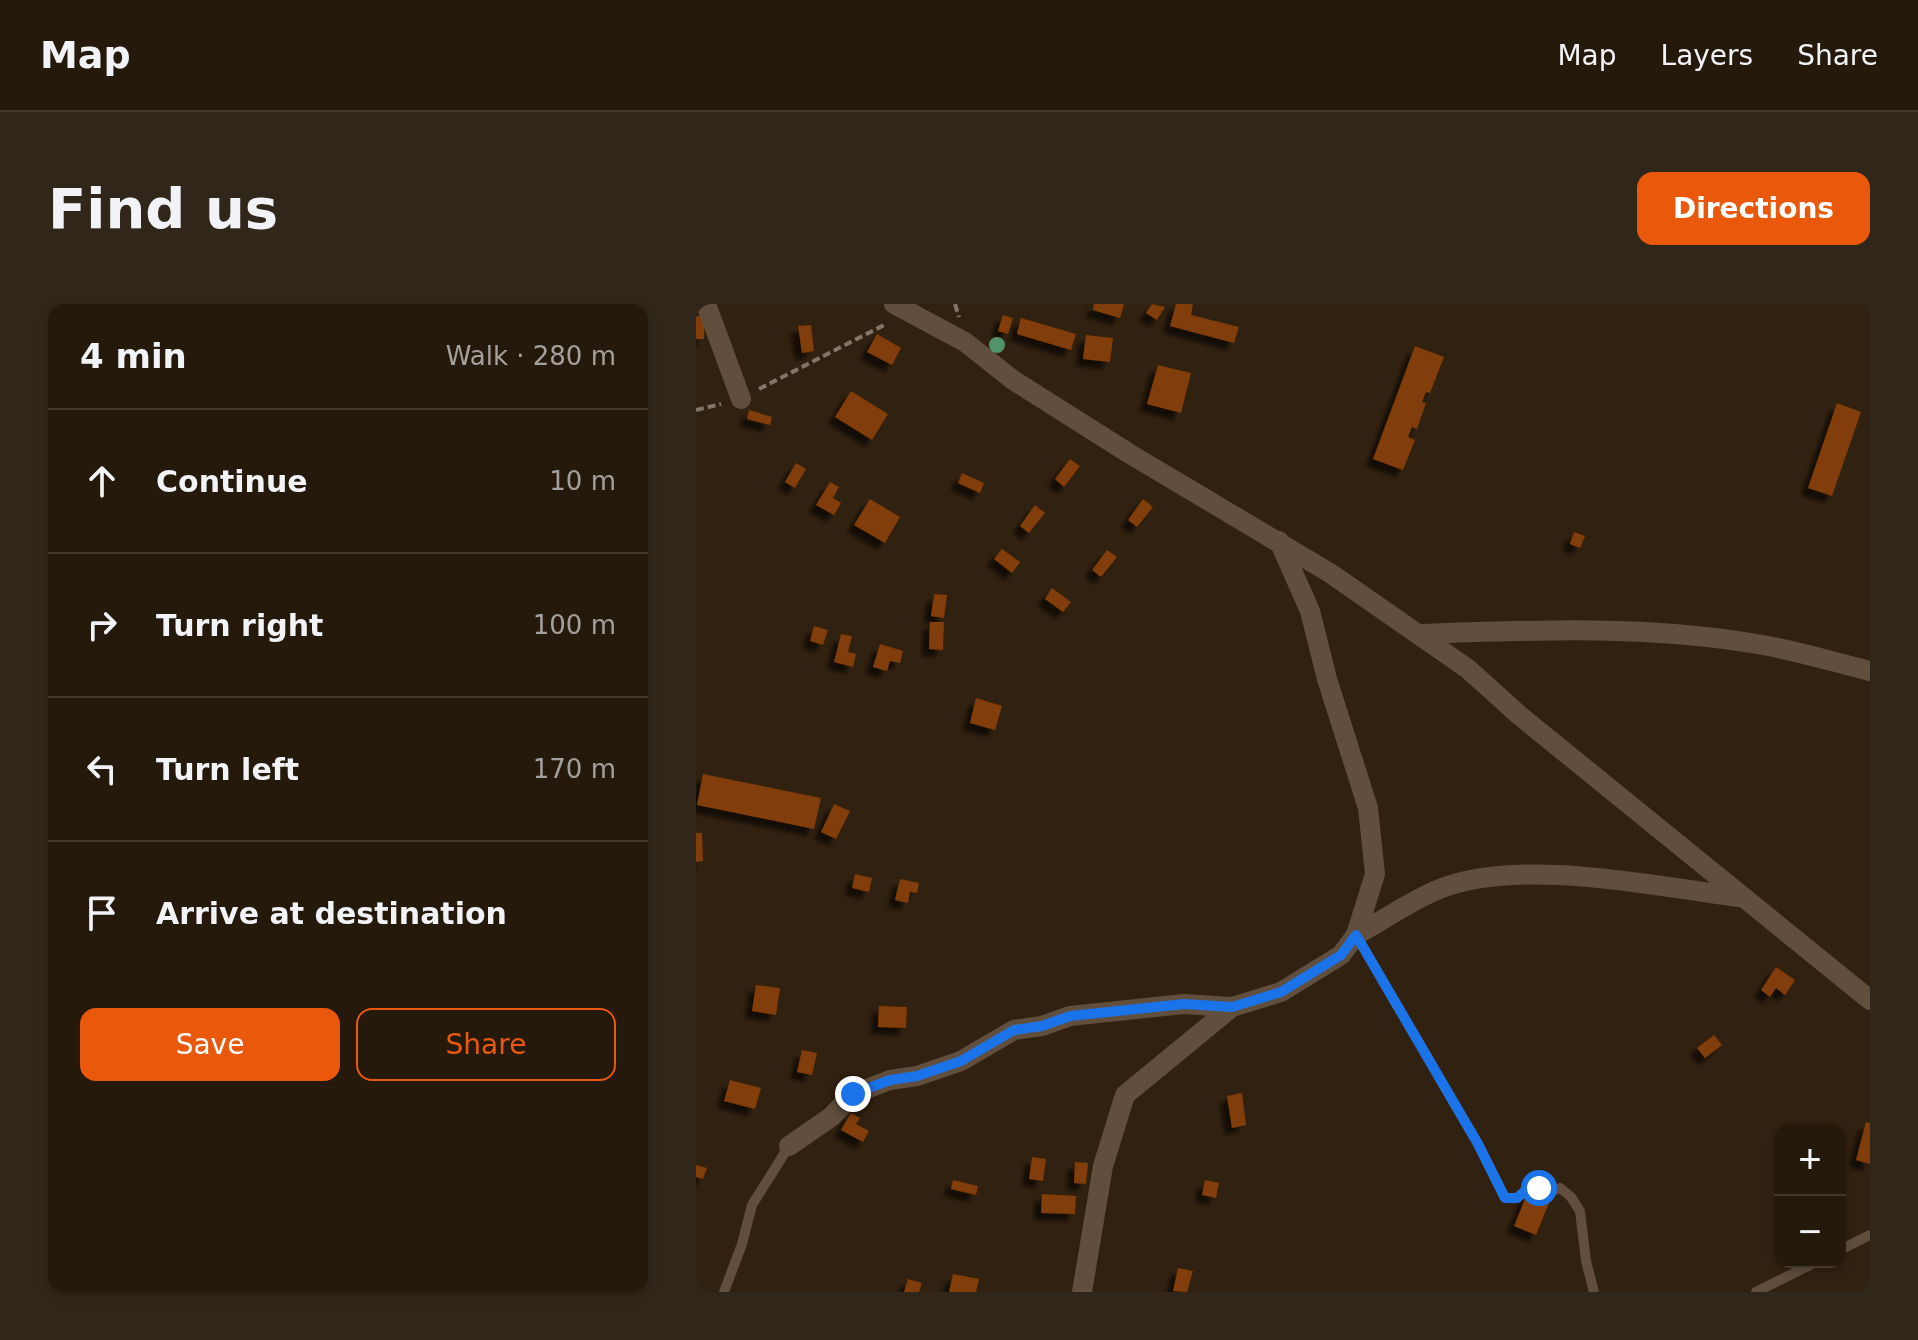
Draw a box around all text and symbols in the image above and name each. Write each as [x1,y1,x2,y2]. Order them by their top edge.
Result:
text: Map [40,33,131,77]
text: Map [1557,39,1617,72]
text: Layers [1661,39,1753,72]
text: Share [1797,39,1878,72]
button: Directions [1637,172,1870,245]
text: Find us [48,176,278,241]
text: 4 min [80,336,187,376]
text: Walk · 280 m [446,341,616,371]
icon: ahead [80,459,124,503]
text: Continue [156,464,308,499]
text: 10 m [549,466,616,496]
icon: right [80,603,124,647]
text: Turn right [156,608,323,643]
text: 100 m [533,610,616,640]
icon: left [80,747,124,791]
text: Turn left [156,752,299,787]
text: 170 m [533,754,616,784]
icon: arrive [80,891,124,935]
text: Arrive at destination [156,896,507,931]
button: Save [80,1008,340,1081]
button: Share [356,1008,616,1081]
route end [835,1076,871,1112]
map controls [1774,1124,1846,1268]
button: + [1774,1124,1846,1196]
route start [1521,1170,1557,1206]
button: − [1774,1196,1846,1268]

